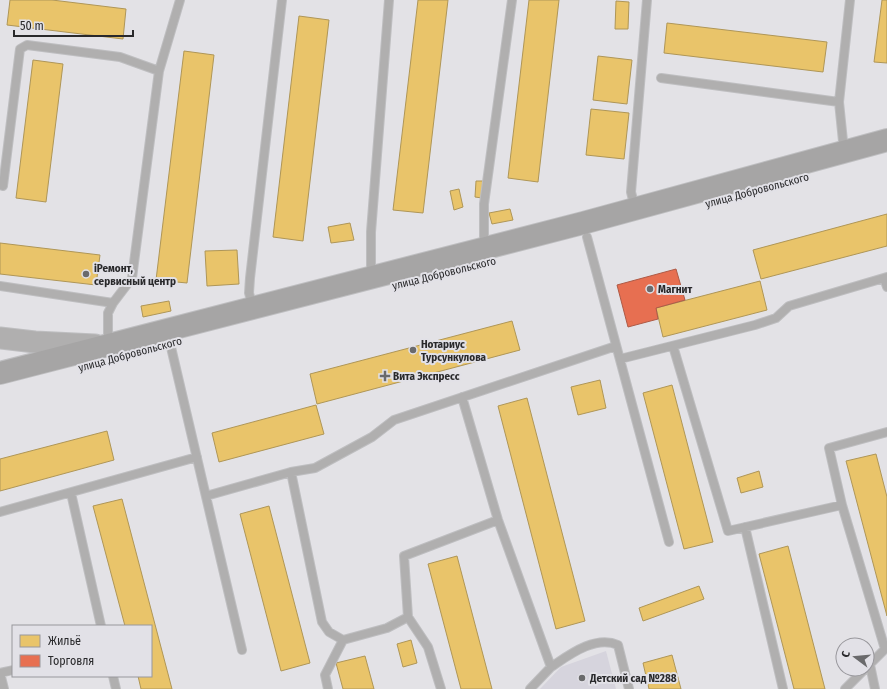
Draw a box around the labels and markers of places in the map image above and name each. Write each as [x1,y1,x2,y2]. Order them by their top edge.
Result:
place label: iРемонт, сервисный центр [94,262,176,288]
marker: iРемонт, сервисный центр [81,269,91,279]
place label: Магнит [658,283,692,296]
marker: Магнит [645,284,655,294]
place label: Нотариус Турсункулова [421,338,487,364]
marker: Нотариус Турсункулова [408,345,418,355]
place label: Вита Экспресс [393,370,460,383]
marker: Вита Экспресс [380,371,390,381]
place label: Детский сад №288 [589,672,677,685]
marker: Детский сад №288 [577,673,587,683]

